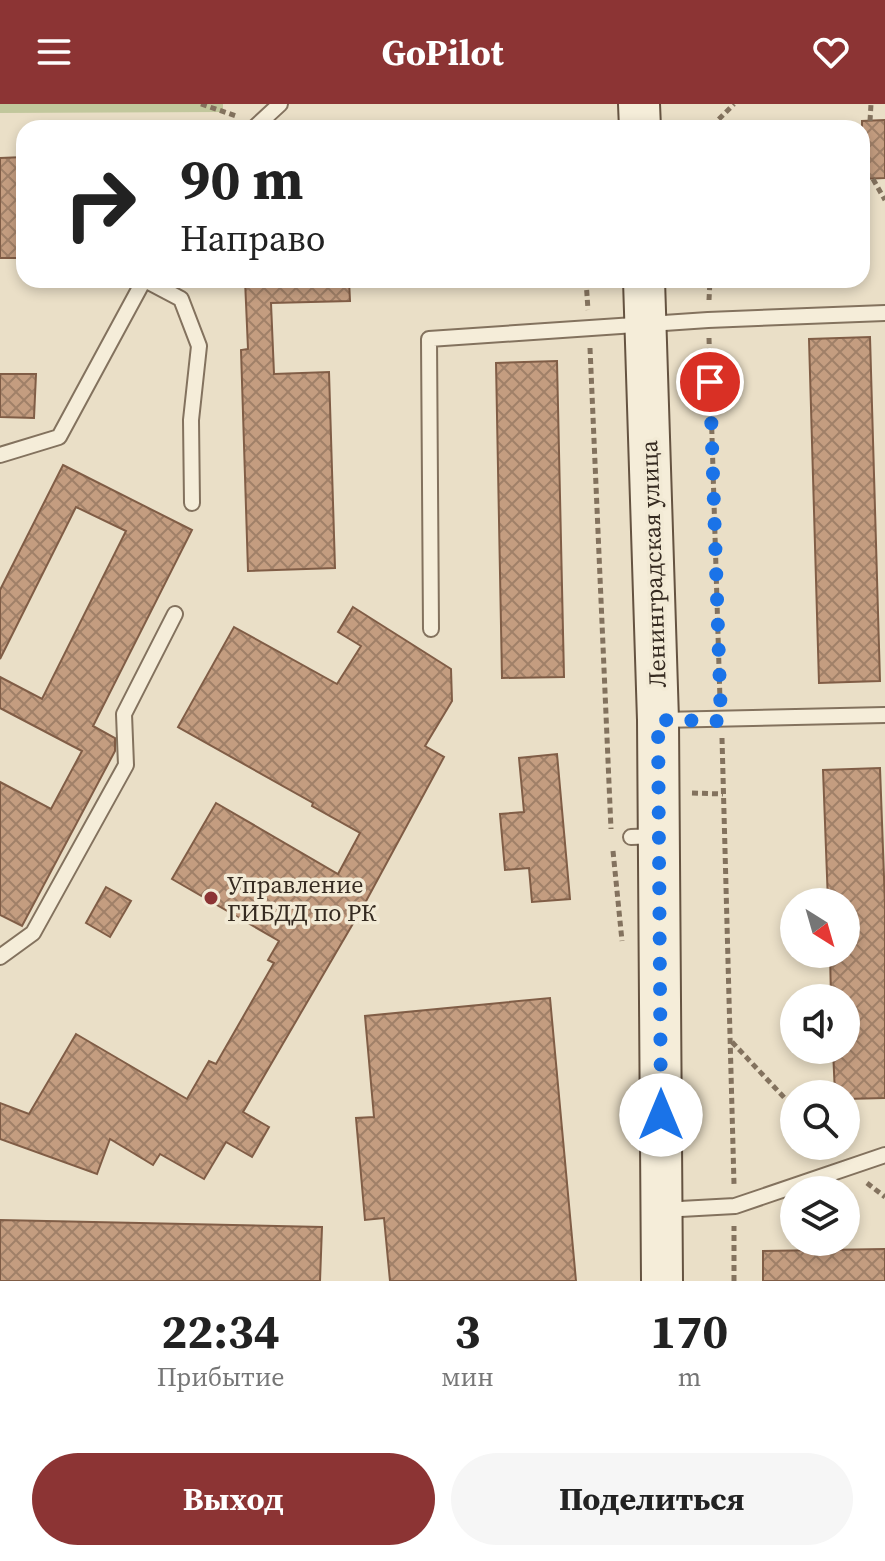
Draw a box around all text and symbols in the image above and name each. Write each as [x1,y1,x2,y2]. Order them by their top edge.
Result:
text: GoPilot [381,28,504,77]
icon: menu [32,30,76,74]
icon: heart [809,30,853,74]
text: 90 m [180,141,303,218]
icon: right [48,152,152,256]
text: Направо [180,214,325,263]
pin [676,348,744,416]
icon: arrive [688,360,732,404]
street label: Ленинградская улица [632,439,674,688]
place label: Управление ГИБДД по РК [227,868,377,929]
north arrow [780,888,860,968]
map controls [780,888,860,1256]
marker: Управление ГИБДД по РК [202,889,220,907]
button: sound [780,984,860,1064]
position arrow [619,1073,703,1157]
button: search [780,1080,860,1160]
button: layers [780,1176,860,1256]
text: 22:34 [161,1298,280,1364]
text: 3 [454,1298,480,1364]
text: 170 [650,1298,728,1364]
text: Прибытие [157,1359,285,1395]
text: мин [441,1359,494,1395]
text: m [678,1359,701,1395]
button: Выход [32,1453,435,1545]
button: Поделиться [451,1453,853,1545]

